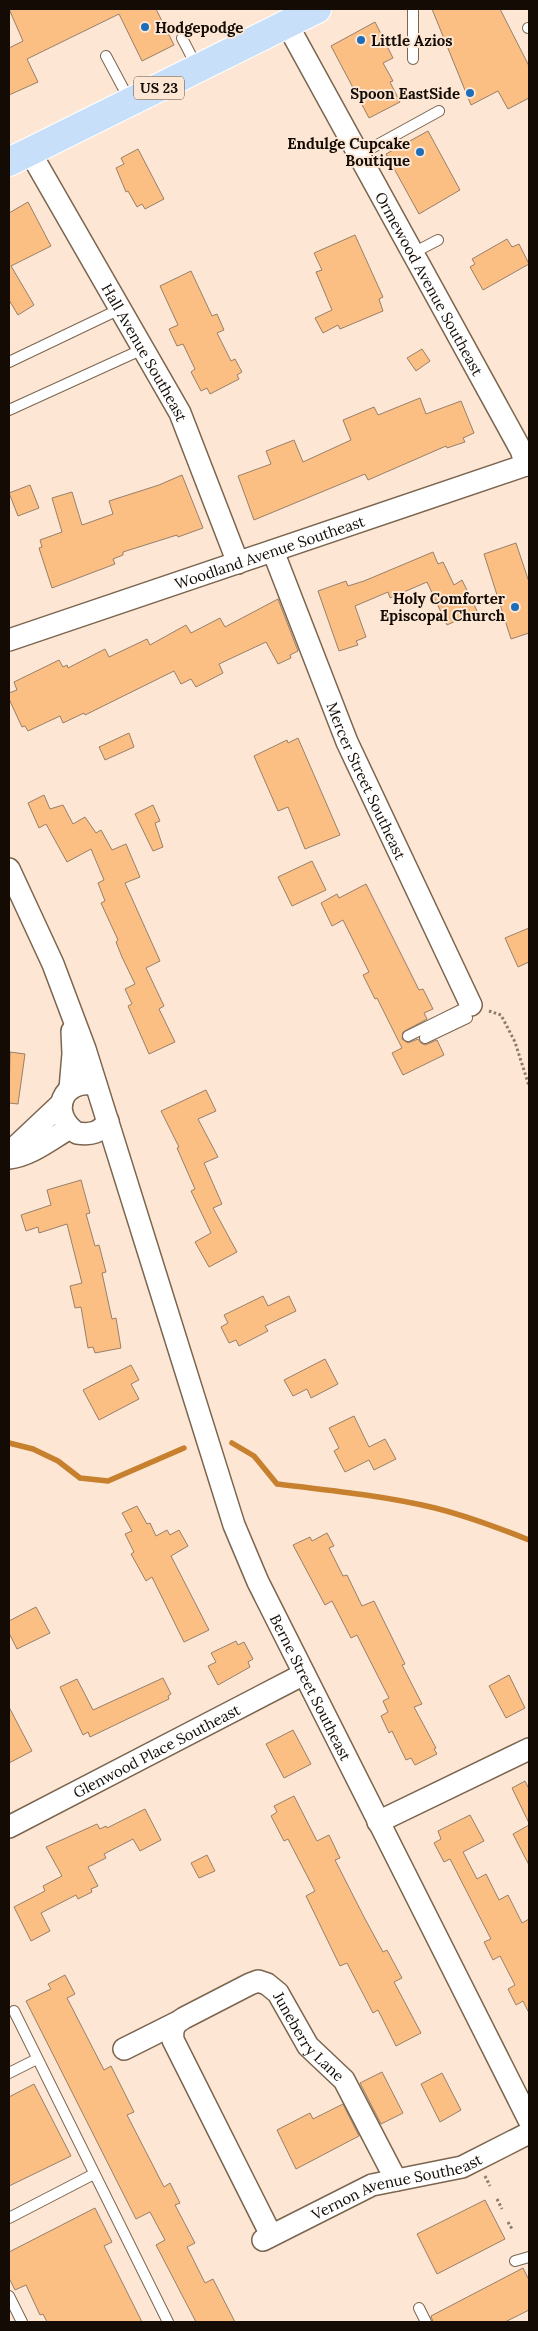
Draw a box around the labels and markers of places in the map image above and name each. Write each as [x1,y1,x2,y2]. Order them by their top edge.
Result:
place label: Hodgepodge [155,18,243,37]
marker: Hodgepodge [139,21,151,33]
place label: Little Azios [371,31,453,50]
marker: Little Azios [355,34,367,46]
place label: Spoon EastSide [350,84,460,103]
marker: Spoon EastSide [464,87,476,99]
place label: Endulge Cupcake Boutique [287,134,410,170]
marker: Endulge Cupcake Boutique [414,146,426,158]
place label: Holy Comforter Episcopal Church [380,589,506,625]
marker: Holy Comforter Episcopal Church [509,601,521,613]

